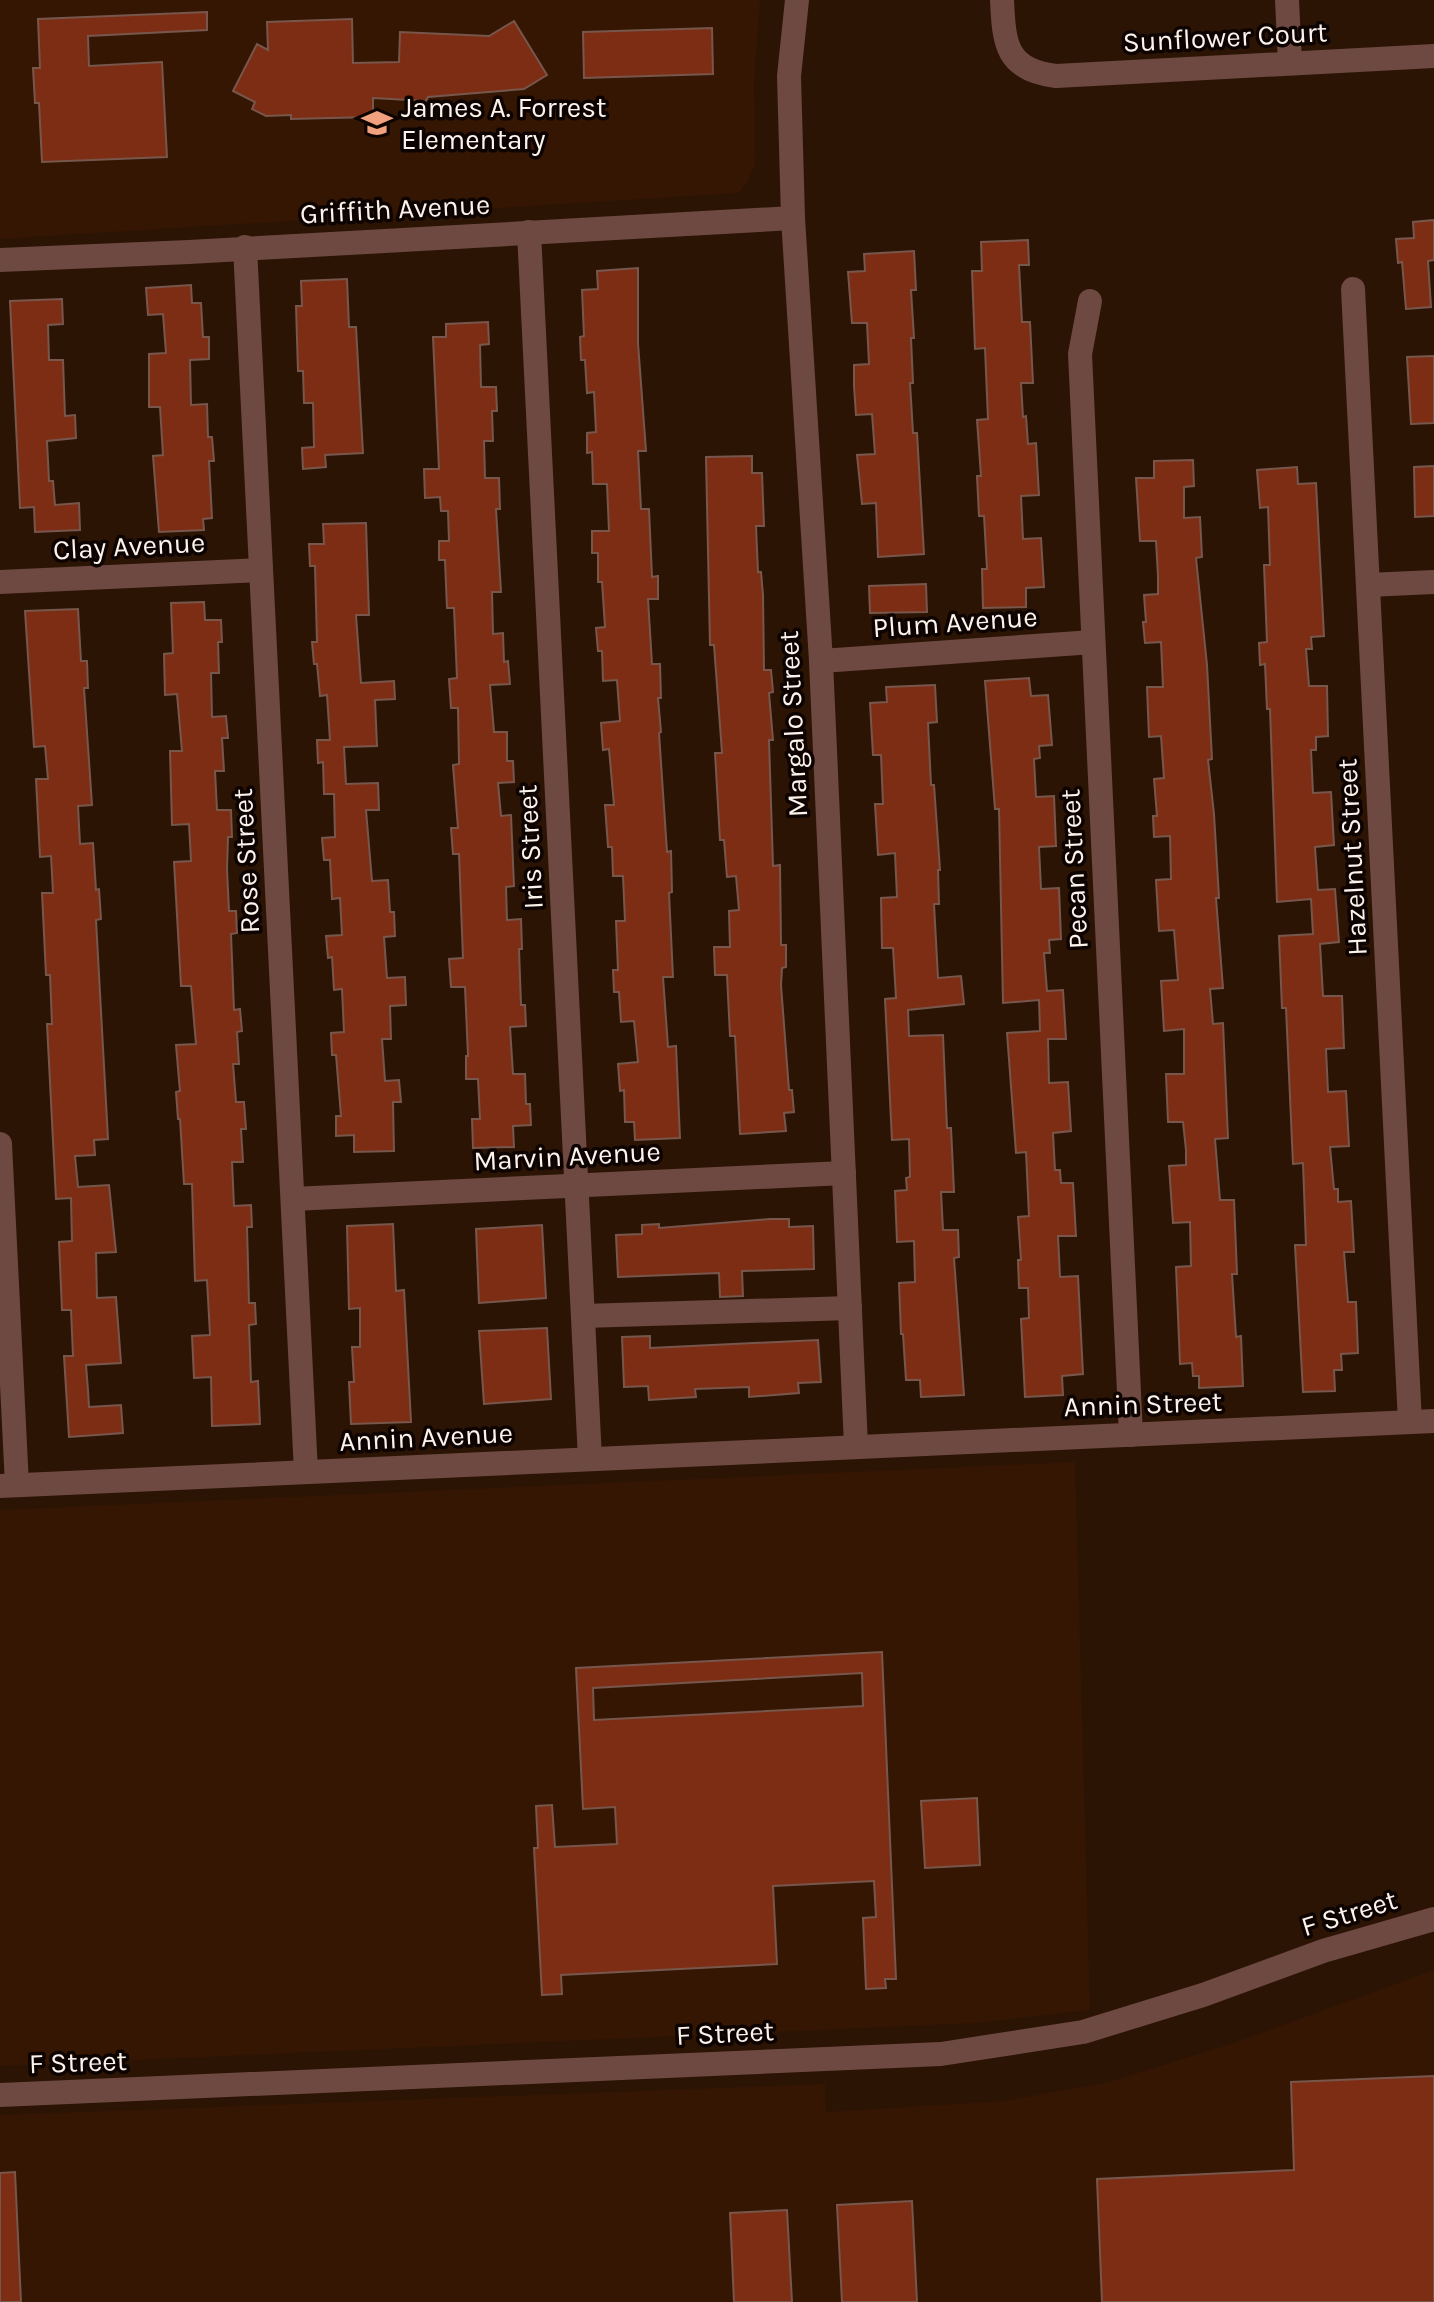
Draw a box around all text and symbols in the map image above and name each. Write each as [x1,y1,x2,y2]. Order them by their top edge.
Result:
street label: Sunflower Court [1122,15,1328,59]
place label: James A. Forrest Elementary [401,91,606,156]
school or university icon: James A. Forrest Elementary [360,106,394,140]
street label: Griffith Avenue [299,188,491,230]
street label: Clay Avenue [52,526,206,566]
street label: Plum Avenue [871,600,1039,644]
street label: Margalo Street [772,630,814,818]
street label: Hazelnut Street [1330,758,1374,956]
street label: Iris Street [510,784,550,910]
street label: Rose Street [226,788,266,934]
street label: Pecan Street [1053,788,1095,950]
street label: Marvin Avenue [473,1135,661,1177]
street label: Annin Street [1063,1385,1223,1423]
street label: Annin Avenue [338,1416,514,1458]
street label: F Street [1297,1883,1401,1943]
street label: F Street [675,2014,775,2052]
street label: F Street [28,2044,128,2080]

